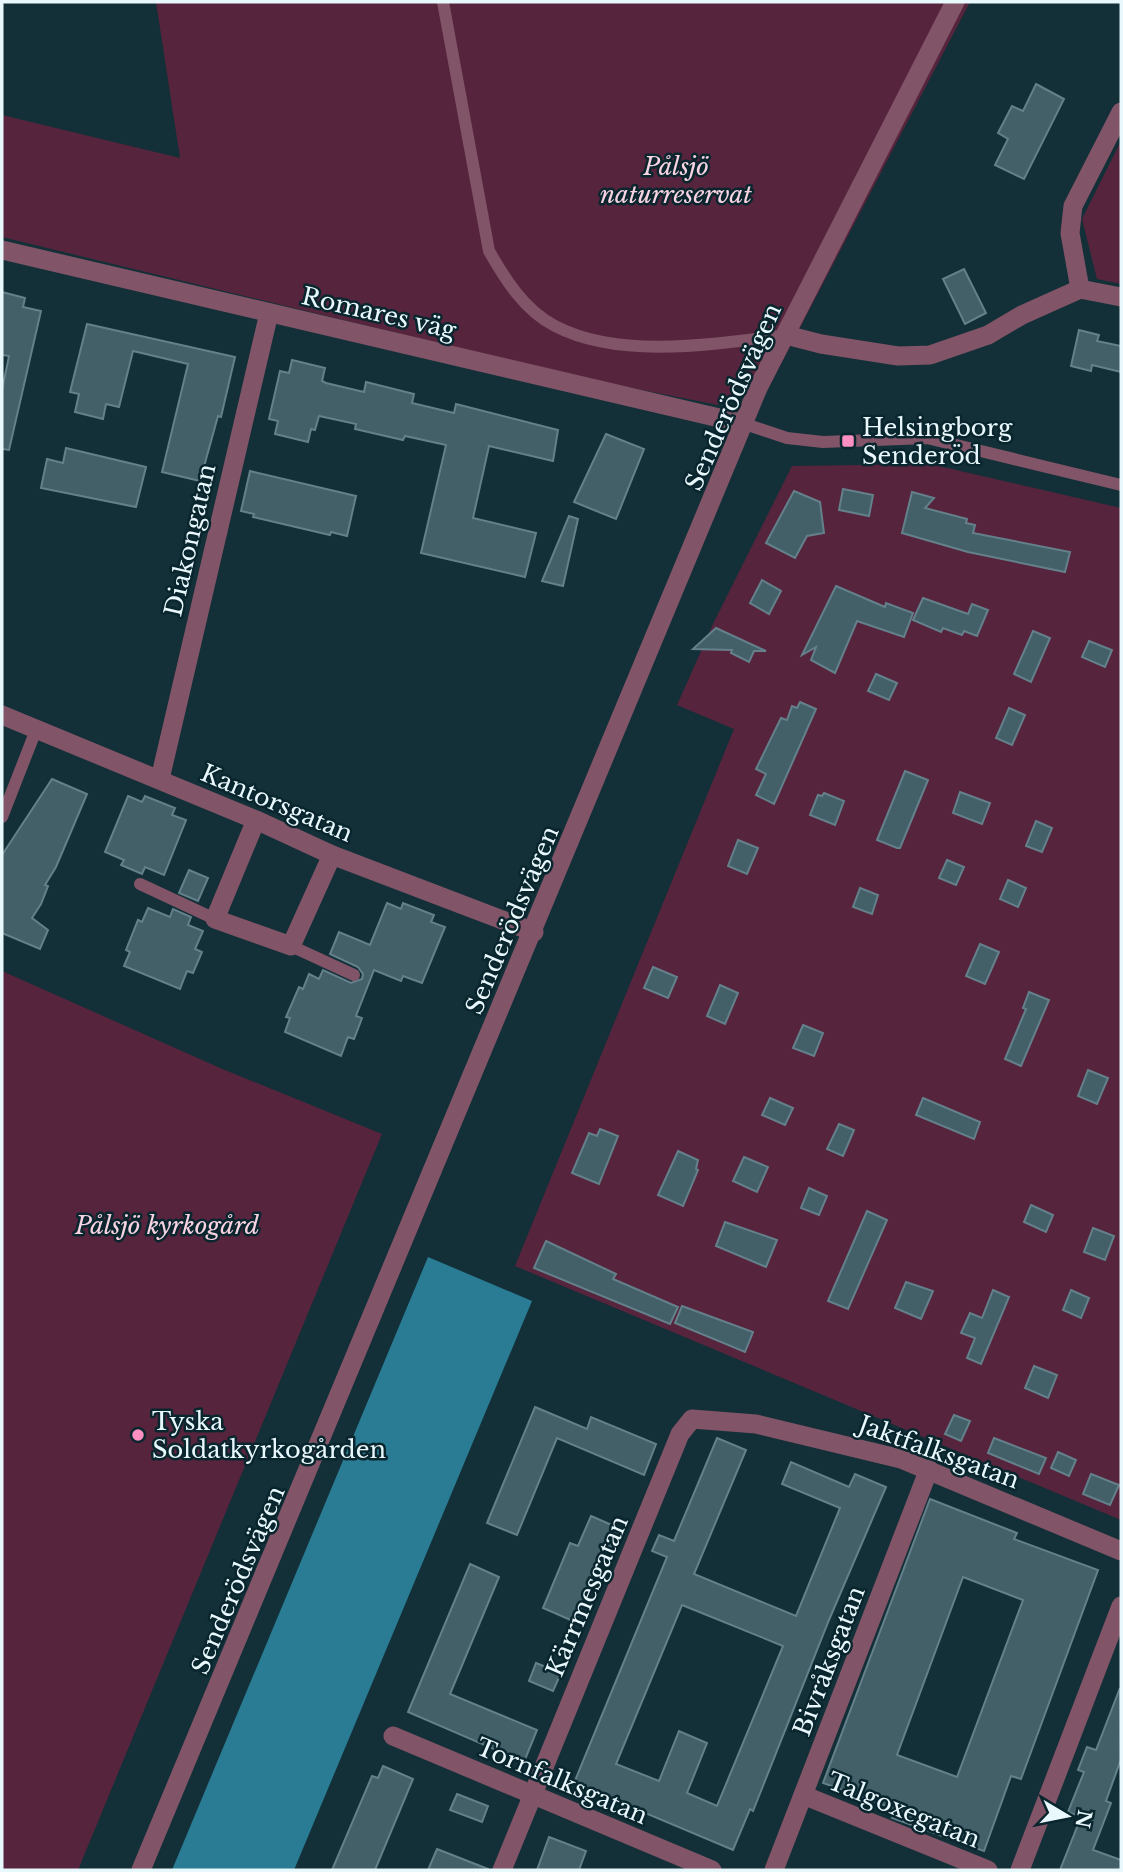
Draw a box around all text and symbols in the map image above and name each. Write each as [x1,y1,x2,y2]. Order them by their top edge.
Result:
park label: Pålsjö naturreservat [600,152,752,209]
street label: Romares väg [299,281,460,345]
street label: Senderödsvägen [679,299,787,495]
place label: Helsingborg Senderöd [862,413,1013,470]
marker: Helsingborg Senderöd [840,433,856,449]
street label: Diakongatan [158,461,222,619]
street label: Kantorsgatan [197,758,357,848]
street label: Senderödsvägen [459,822,565,1018]
park label: Pålsjö kyrkogård [74,1211,260,1240]
place label: Tyska Soldatkyrkogården [152,1407,386,1464]
street label: Jaktfalksgatan [852,1408,1023,1495]
marker: Tyska Soldatkyrkogården [130,1427,146,1443]
street label: Senderödsvägen [185,1482,291,1678]
street label: Kärrmesgatan [540,1511,634,1681]
street label: Bivråksgatan [787,1582,871,1740]
street label: Tornfalksgatan [472,1732,652,1830]
street label: Talgoxegatan [824,1766,984,1854]
north arrow [1032,1781,1102,1851]
text: N [1070,1808,1096,1830]

